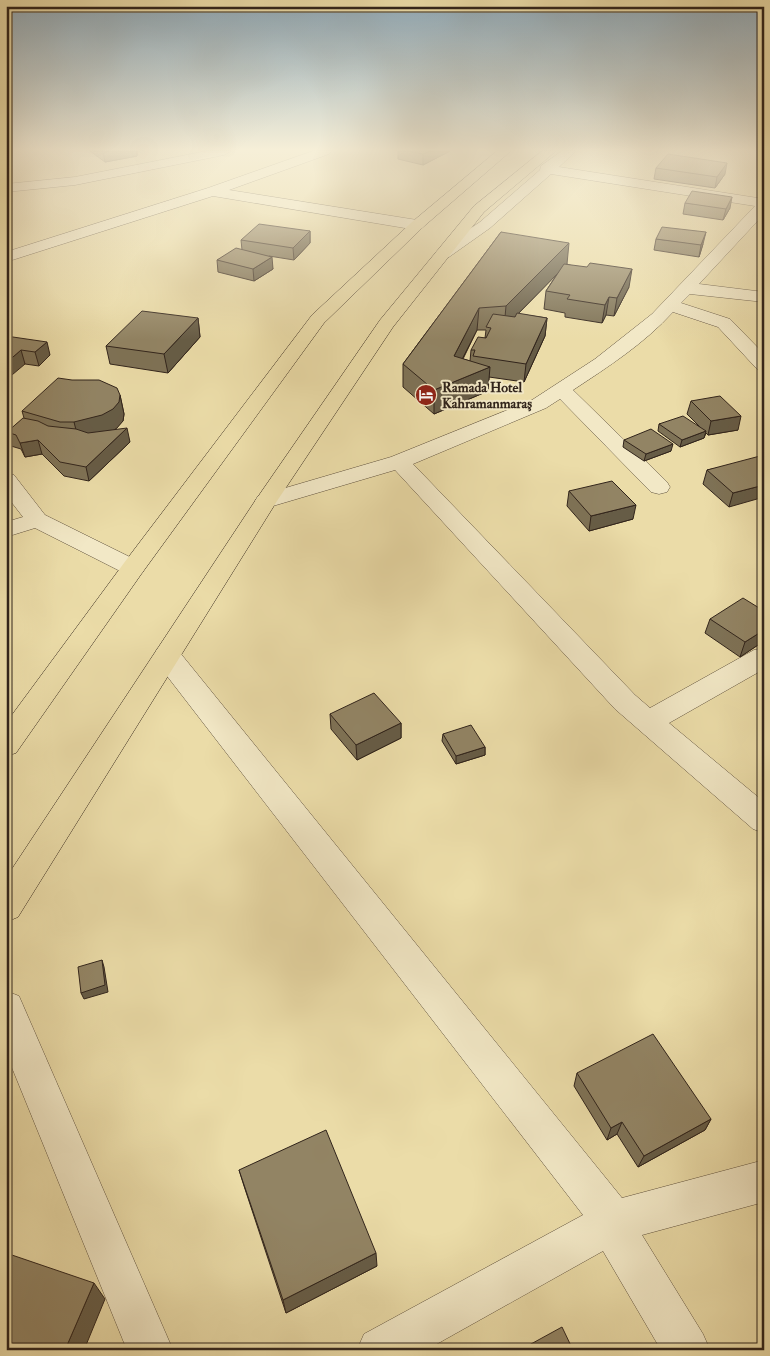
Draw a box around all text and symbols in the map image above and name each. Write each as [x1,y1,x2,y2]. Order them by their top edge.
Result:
place label: Ramada Hotel Kahramanmaraş [442,379,532,412]
hotel icon: Ramada Hotel Kahramanmaraş [414,383,438,407]

